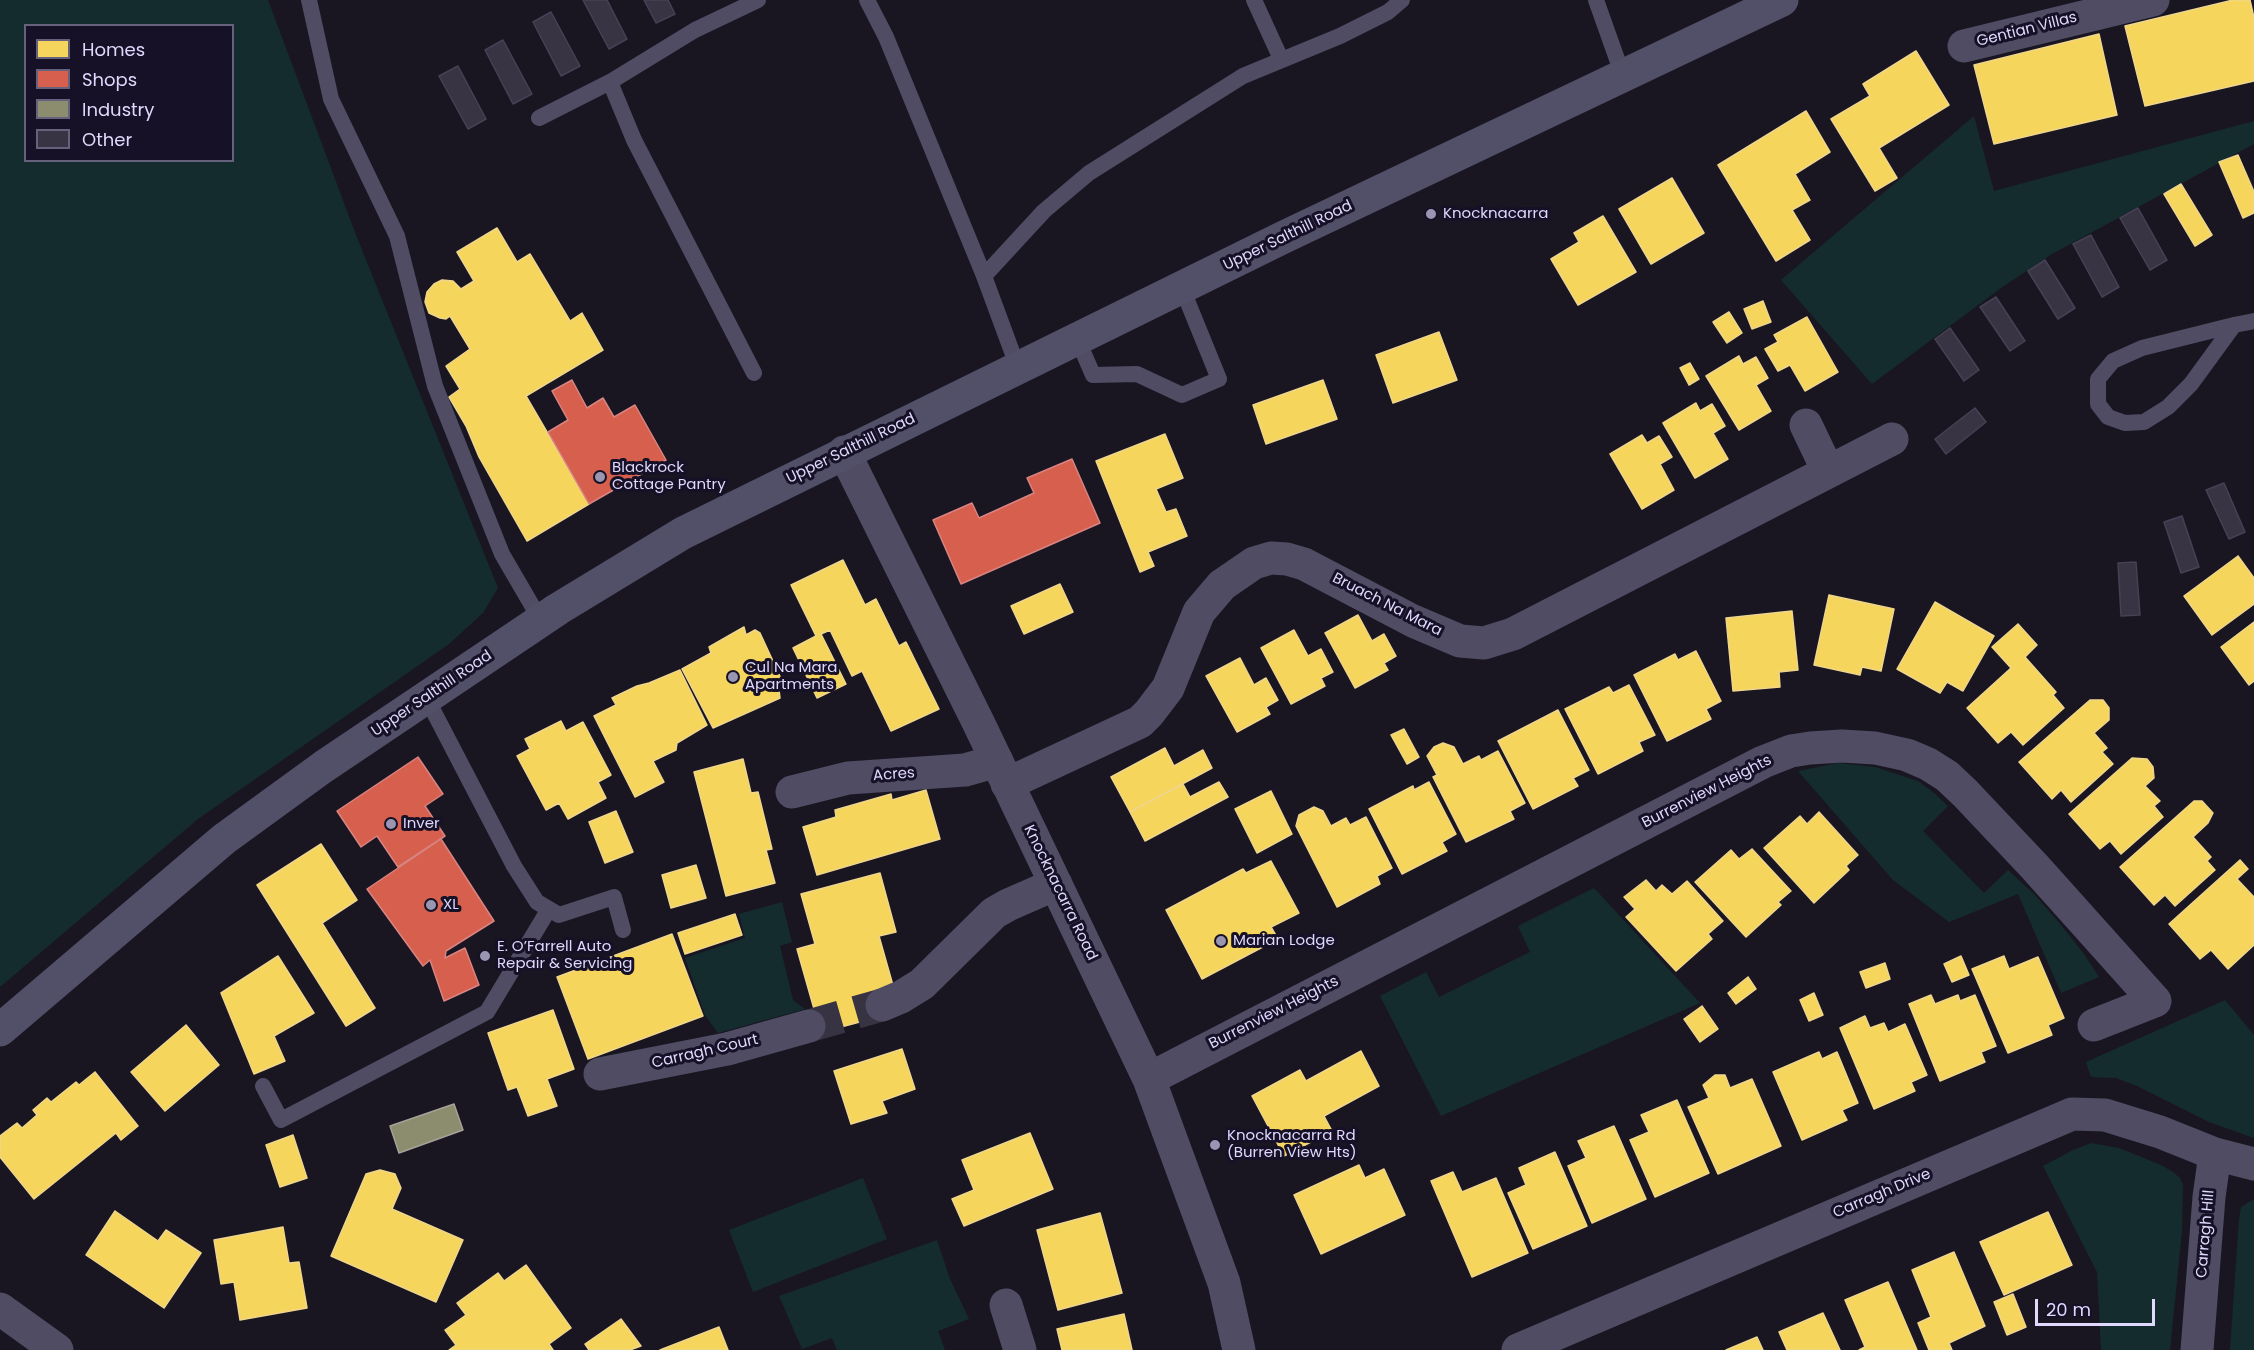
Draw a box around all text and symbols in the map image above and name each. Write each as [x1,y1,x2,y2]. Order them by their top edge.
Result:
street label: Gentian Villas [1975,9,2079,51]
legend [24,24,234,162]
text: Homes [82,37,145,62]
text: Shops [82,67,137,92]
text: Industry [82,97,154,122]
text: Other [82,127,132,152]
street label: Upper Salthill Road [1221,197,1355,275]
place label: Knocknacarra [1443,205,1548,223]
marker: Knocknacarra [1424,207,1438,221]
street label: Upper Salthill Road [784,410,918,488]
place label: Blackrock Cottage Pantry [612,459,726,494]
marker: Blackrock Cottage Pantry [593,470,607,484]
street label: Bruach Na Mara [1329,570,1445,640]
street label: Upper Salthill Road [368,647,496,741]
place label: Cul Na Mara Apartments [745,659,837,694]
marker: Cul Na Mara Apartments [726,670,740,684]
street label: Burrenview Heights [1639,752,1775,832]
street label: Acres [872,765,916,785]
place label: Inver [403,815,440,833]
marker: Inver [384,817,398,831]
street label: Knocknacarra Road [1019,822,1101,964]
place label: XL [443,896,459,914]
marker: XL [424,898,438,912]
place label: Marian Lodge [1233,932,1335,950]
marker: Marian Lodge [1214,934,1228,948]
place label: E. O’Farrell Auto Repair & Servicing [497,938,632,973]
marker: E. O’Farrell Auto Repair & Servicing [478,949,492,963]
street label: Burrenview Heights [1206,973,1342,1053]
street label: Carragh Court [650,1031,760,1073]
place label: Knocknacarra Rd (Burren View Hts) [1227,1127,1357,1162]
marker: Knocknacarra Rd (Burren View Hts) [1208,1138,1222,1152]
street label: Carragh Drive [1830,1165,1934,1223]
street label: Carragh Hill [2193,1189,2219,1279]
scale bar [2038,1287,2158,1325]
text: 20 m [2046,1297,2091,1322]

